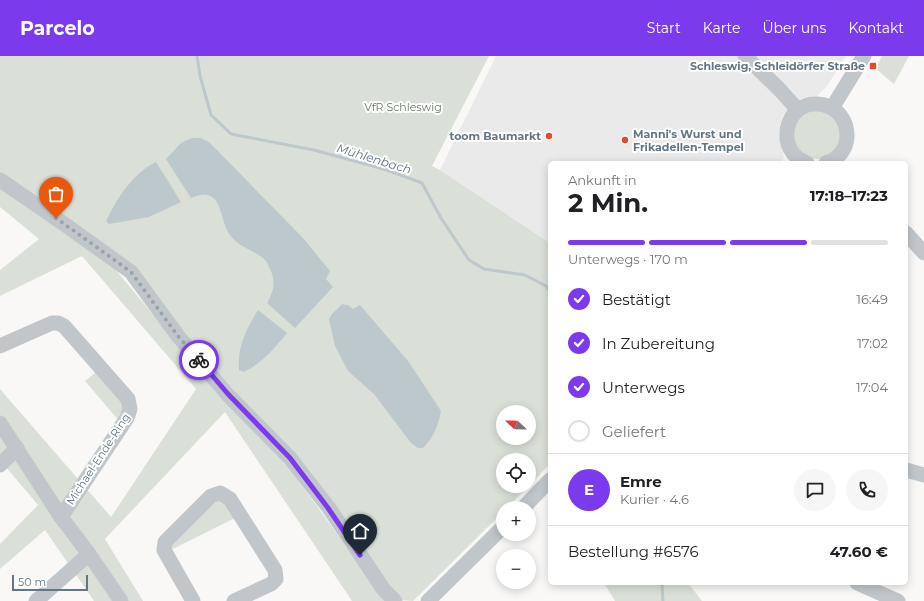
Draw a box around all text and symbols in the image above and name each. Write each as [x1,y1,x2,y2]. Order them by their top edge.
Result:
text: Parcelo [20,17,95,40]
text: Start [647,19,681,37]
text: Karte [703,19,740,37]
text: Über uns [762,19,826,37]
text: Kontakt [848,19,904,37]
place label: Schleswig, Schleidörfer Straße [690,59,865,73]
marker: Schleswig, Schleidörfer Straße [868,61,878,71]
park label: VfR Schleswig [364,100,442,114]
place label: Manni's Wurst und Frikadellen-Tempel [633,127,744,154]
place label: toom Baumarkt [450,129,541,143]
marker: toom Baumarkt [544,131,554,141]
marker: Manni's Wurst und Frikadellen-Tempel [620,135,630,145]
water label: Mühlenbach [335,140,413,177]
text: Ankunft in [568,172,637,188]
pin [39,177,73,218]
icon: bag [45,183,67,205]
text: 17:18–17:23 [810,186,888,205]
text: 2 Min. [568,187,648,219]
text: Unterwegs · 170 m [568,251,688,267]
icon: check [568,288,590,310]
text: Bestätigt [602,290,671,309]
text: 16:49 [856,291,888,307]
icon: check [568,332,590,354]
text: In Zubereitung [602,334,715,353]
text: 17:02 [857,335,888,351]
courier [179,340,219,380]
icon: bike [188,349,210,371]
icon: check [568,376,590,398]
text: Unterwegs [602,378,685,397]
text: 17:04 [856,379,888,395]
north arrow [496,405,536,445]
map controls [496,405,536,589]
street label: Michael-Ende-Ring [63,411,133,507]
text: Geliefert [602,422,666,441]
button: locate [496,453,536,493]
button: chat [794,469,836,511]
button: phone [846,469,888,511]
text: Emre [620,472,662,491]
text: E [584,480,594,499]
text: Kurier · 4.6 [620,491,689,507]
button: + [496,501,536,541]
pin [343,514,377,555]
icon: home [349,520,371,542]
text: Bestellung #6576 [568,542,699,561]
text: 47.60 € [830,542,888,561]
button: − [496,549,536,589]
scale bar [12,573,88,592]
text: 50 m [18,575,46,589]

